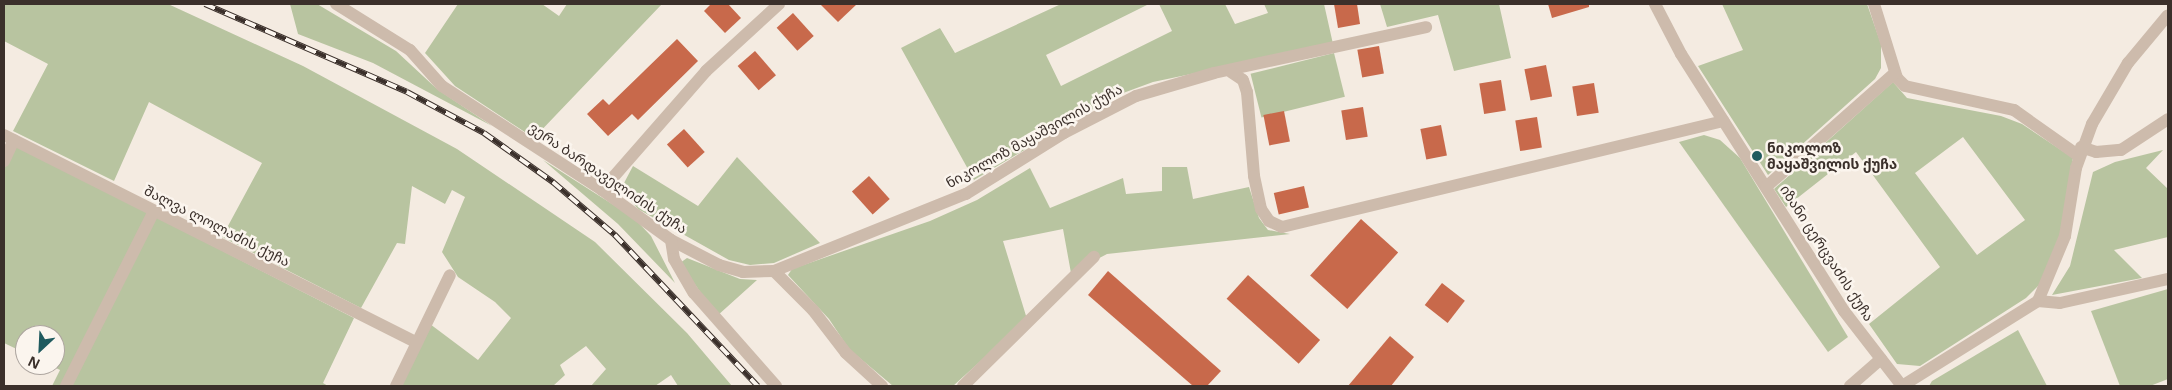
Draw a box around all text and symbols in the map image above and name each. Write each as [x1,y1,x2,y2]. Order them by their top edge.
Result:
street label: ნიკოლოზ მაყაშვილის ქუჩა [943,80,1125,192]
street label: ვერა ბარდაველიძის ქუჩა [526,119,690,237]
place label: ნიკოლოზ მაყაშვილის ქუჩა [1767,140,1897,172]
marker: ნიკოლოზ მაყაშვილის ქუჩა [1751,150,1763,162]
street label: შალვა ლოლაძის ქუჩა [141,182,293,270]
street label: იზანი ცერცვაძის ქუჩა [1777,182,1877,324]
north arrow [15,325,65,375]
text: N [25,352,43,374]

